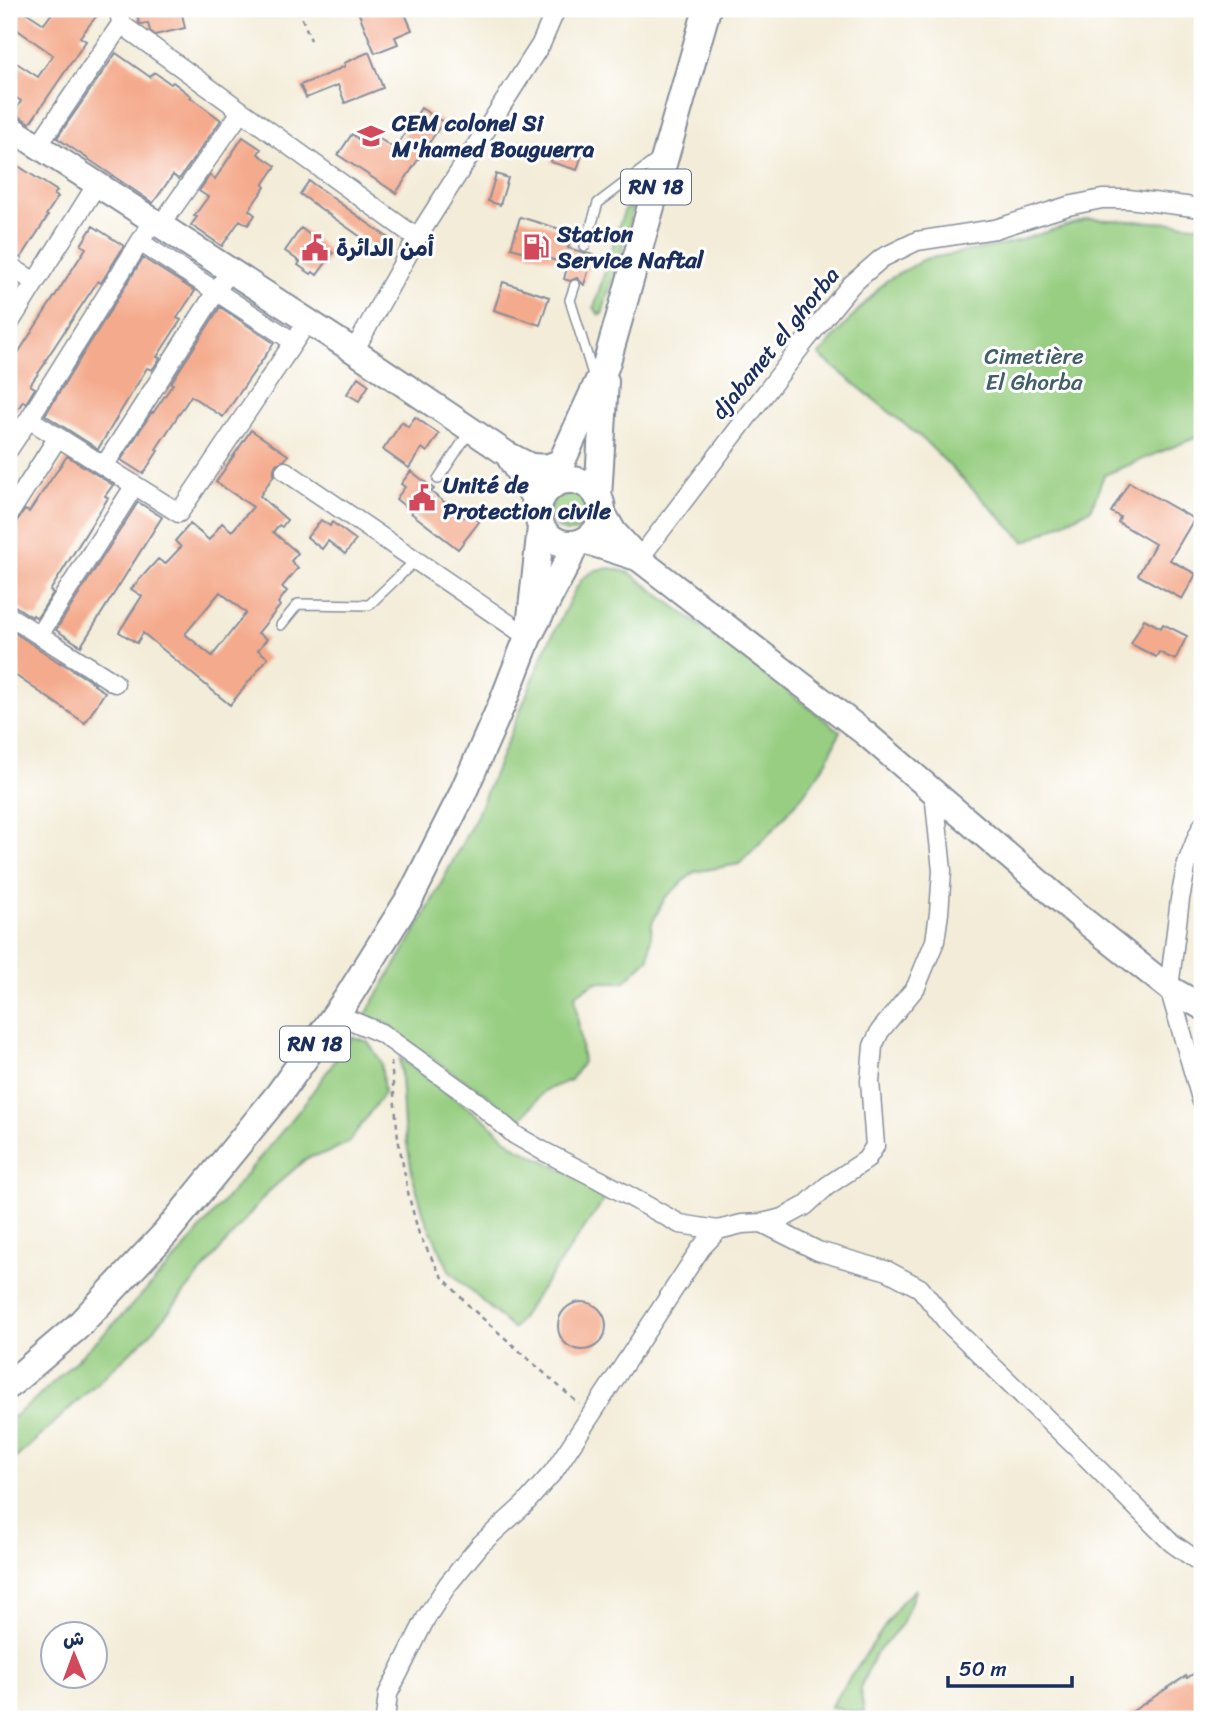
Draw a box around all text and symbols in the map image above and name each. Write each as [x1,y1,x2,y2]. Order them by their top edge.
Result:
place label: CEM colonel Si M'hamed Bouguerra [391,103,595,170]
school or university icon: CEM colonel Si M'hamed Bouguerra [356,121,386,151]
road number: RN 18 [621,170,691,204]
place label: Station Service Naftal [556,214,705,281]
place label: أمن الدائرة [336,228,435,269]
fuel station icon: Station Service Naftal [521,232,551,262]
public building icon: أمن الدائرة [300,233,330,263]
street label: djabanet el ghorba [700,257,851,429]
park label: Cimetière El Ghorba [984,336,1084,403]
place label: Unité de Protection civile [443,465,611,532]
public building icon: Unité de Protection civile [407,483,437,513]
road number: RN 18 [280,1026,350,1062]
north arrow [38,1620,108,1690]
text: ش [63,1622,85,1655]
scale bar [948,1644,1073,1688]
text: 50 m [959,1650,1007,1688]

